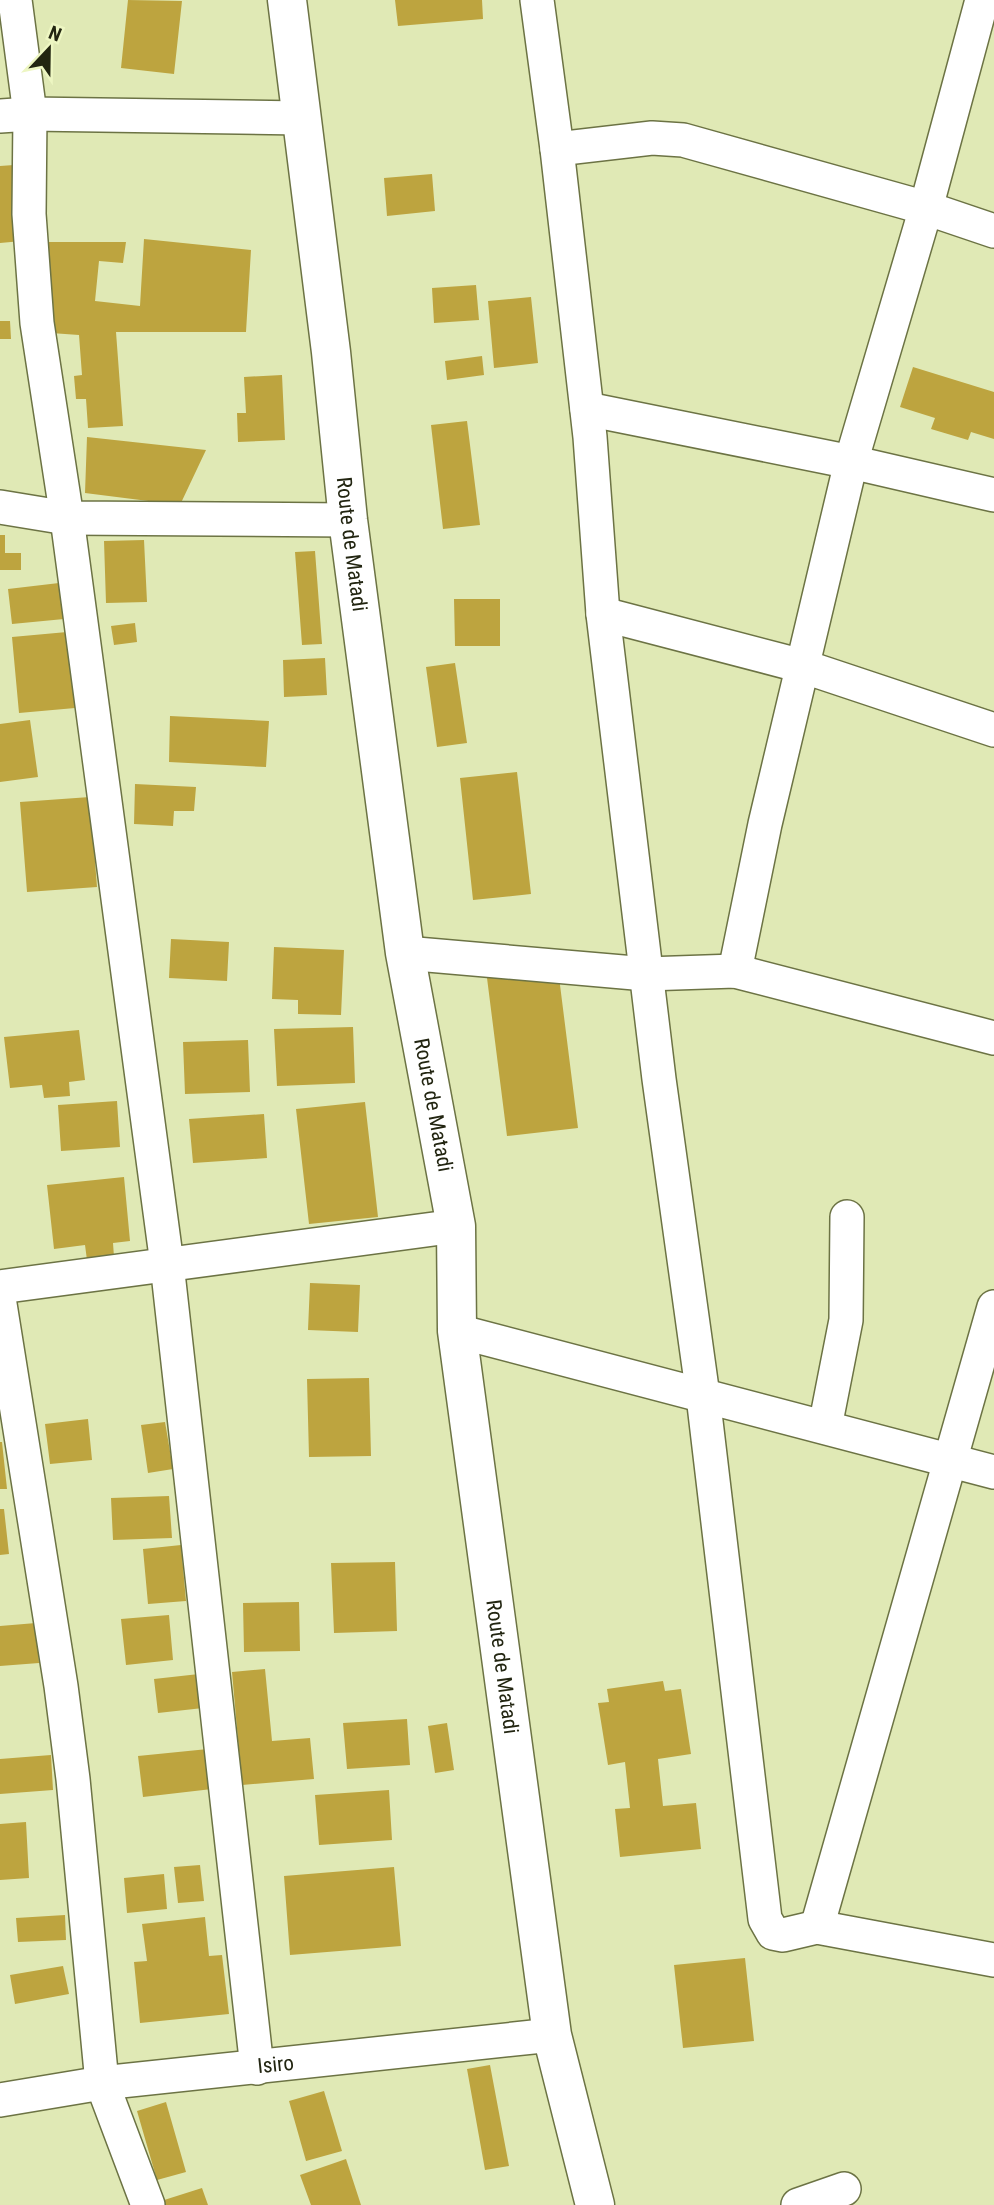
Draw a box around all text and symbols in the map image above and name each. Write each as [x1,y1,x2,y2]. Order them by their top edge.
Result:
north arrow [14,14,84,84]
text: N [45,21,65,47]
street label: Route de Matadi [332,476,372,613]
street label: Route de Matadi [409,1036,458,1174]
street label: Route de Matadi [481,1598,523,1736]
street label: Isiro [256,2051,295,2078]

